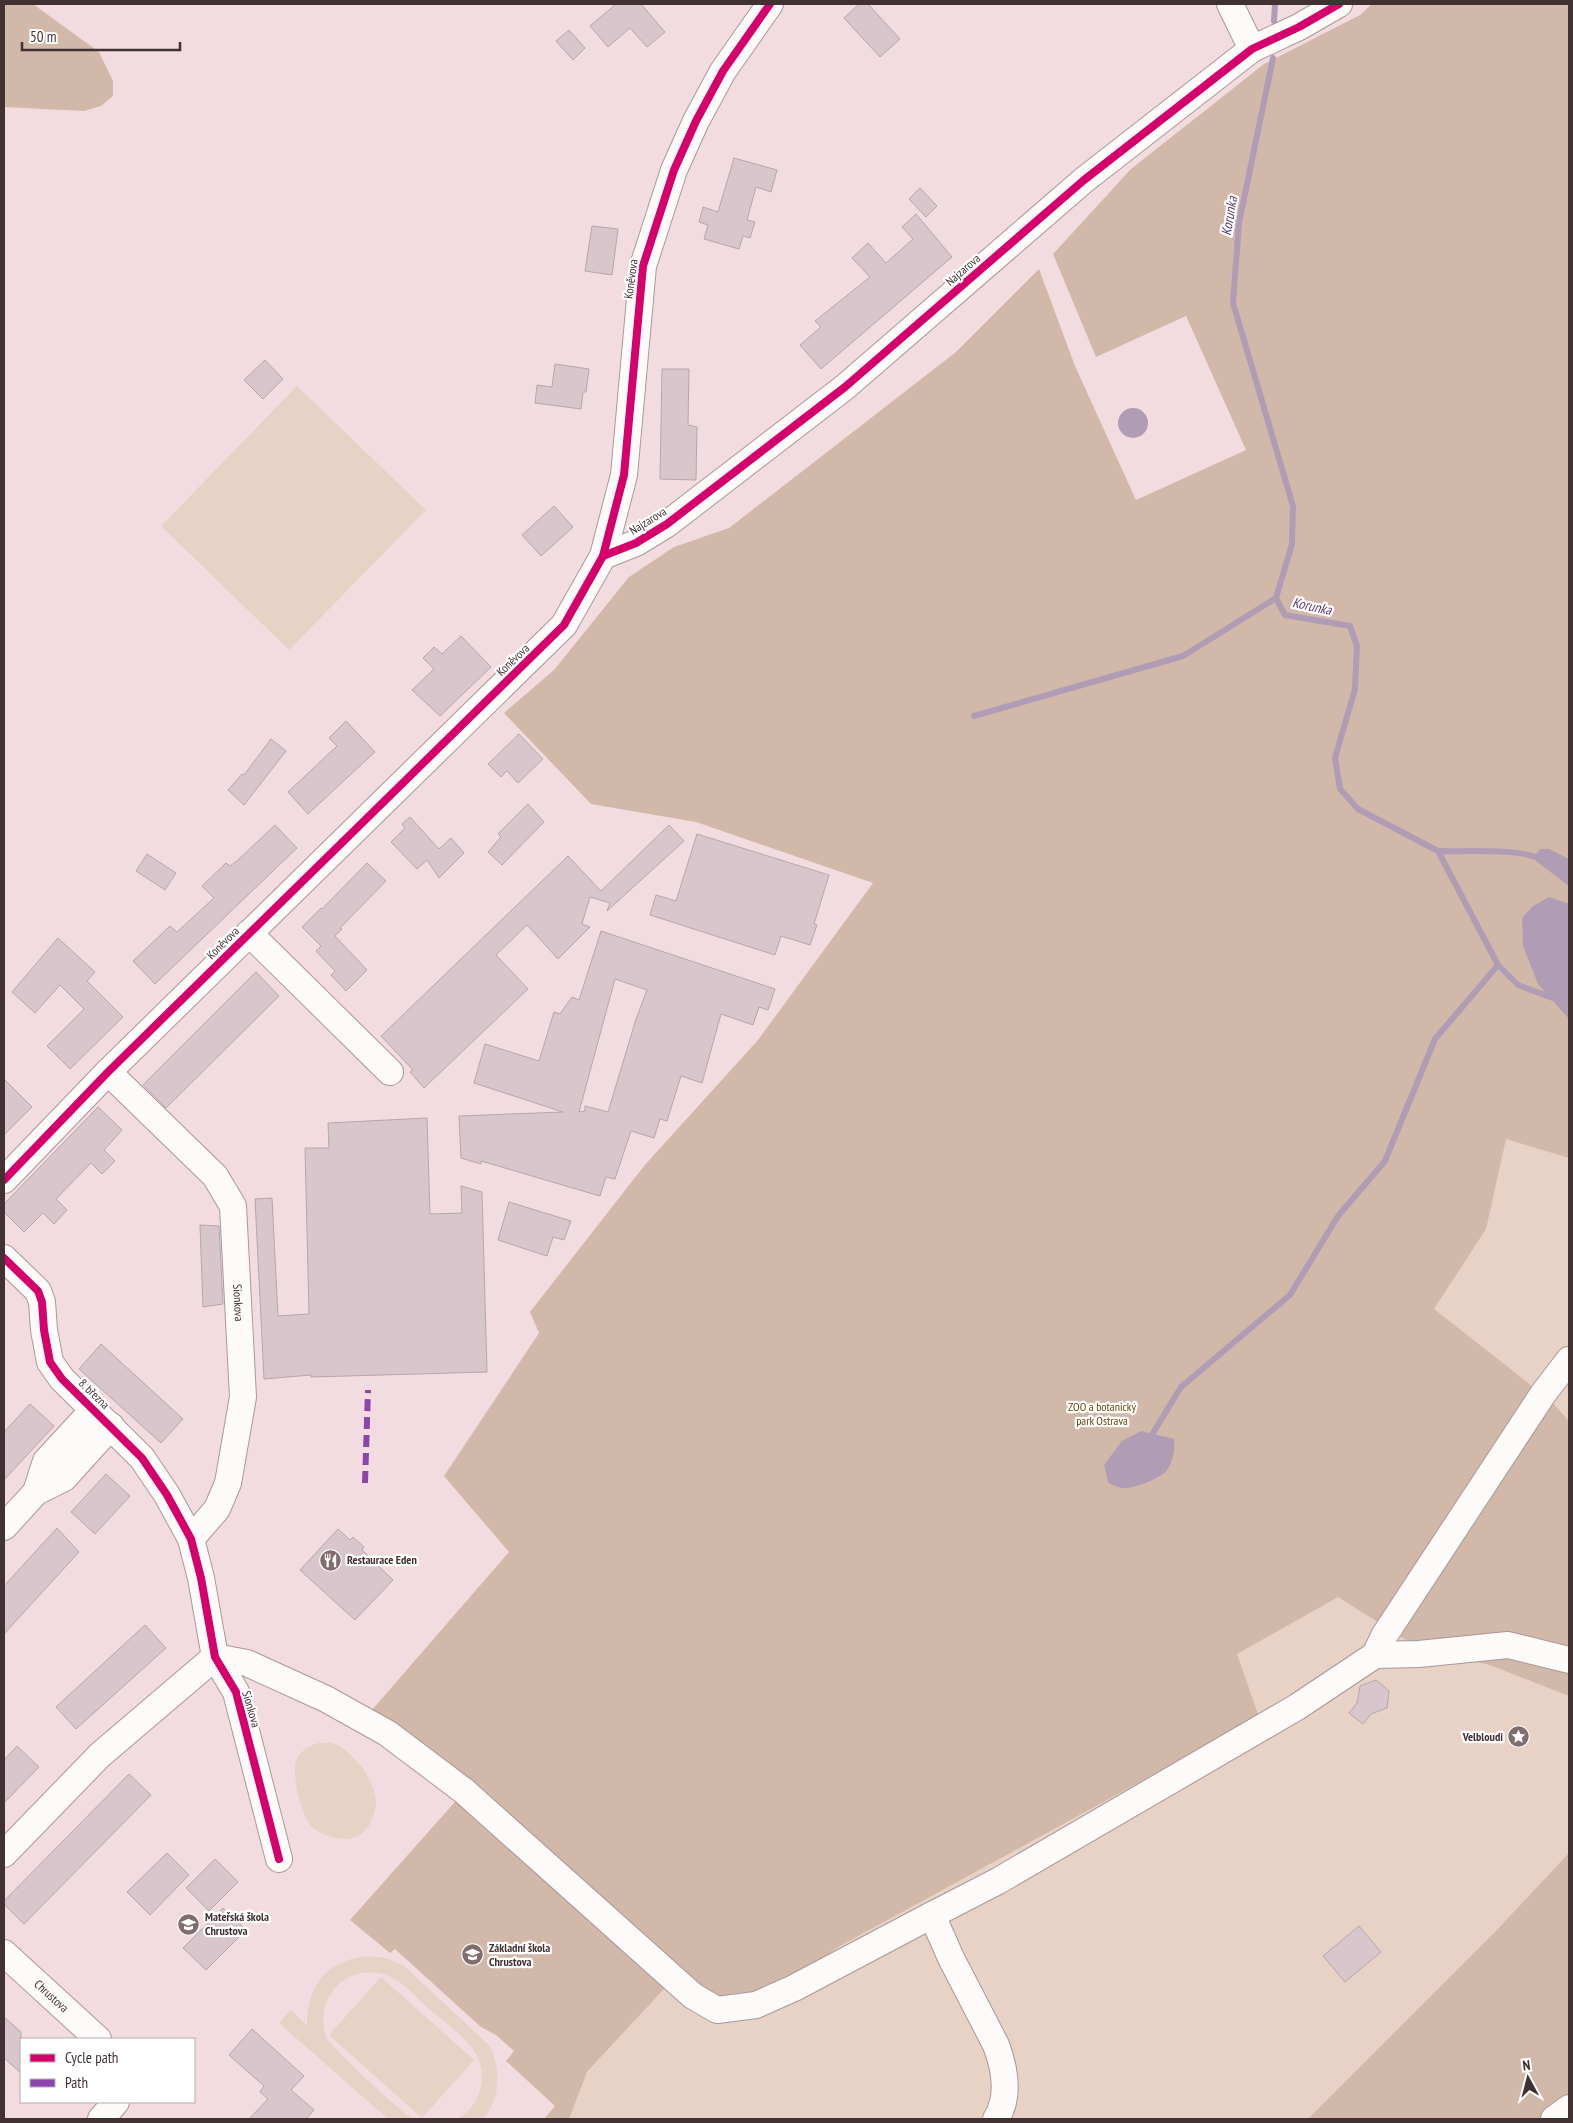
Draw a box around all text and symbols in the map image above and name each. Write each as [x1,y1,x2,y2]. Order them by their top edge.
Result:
scale bar [22,20,180,52]
text: 50 m [30,27,56,46]
water label: Korunka [1217,194,1241,237]
street label: Najzarova [942,250,983,289]
street label: Koněvova [620,258,641,300]
street label: Najzarova [626,503,669,538]
water label: Korunka [1291,593,1335,619]
street label: Koněvova [493,640,532,679]
street label: Koněvova [203,923,242,962]
street label: Sionkova [230,1284,247,1322]
street label: 8. března [76,1375,113,1412]
park label: ZOO a botanický park Ostrava [1068,1399,1136,1428]
restaurant icon: Restaurace Eden [319,1548,343,1572]
place label: Restaurace Eden [347,1552,417,1567]
street label: Sionkova [239,1689,264,1729]
place icon: Velbloudi [1507,1725,1531,1749]
place label: Velbloudi [1462,1729,1503,1744]
place label: Mateřská škola Chrustova [205,1909,269,1938]
school or university icon: Mateřská škola Chrustova [177,1912,201,1936]
place label: Základní škola Chrustova [489,1940,550,1969]
school or university icon: Základní škola Chrustova [461,1943,485,1967]
street label: Chrustova [31,1976,72,2015]
legend [20,2038,195,2103]
text: Cycle path [65,2048,118,2067]
north arrow [1503,2053,1553,2103]
text: N [1522,2056,1531,2074]
text: Path [65,2073,88,2092]

